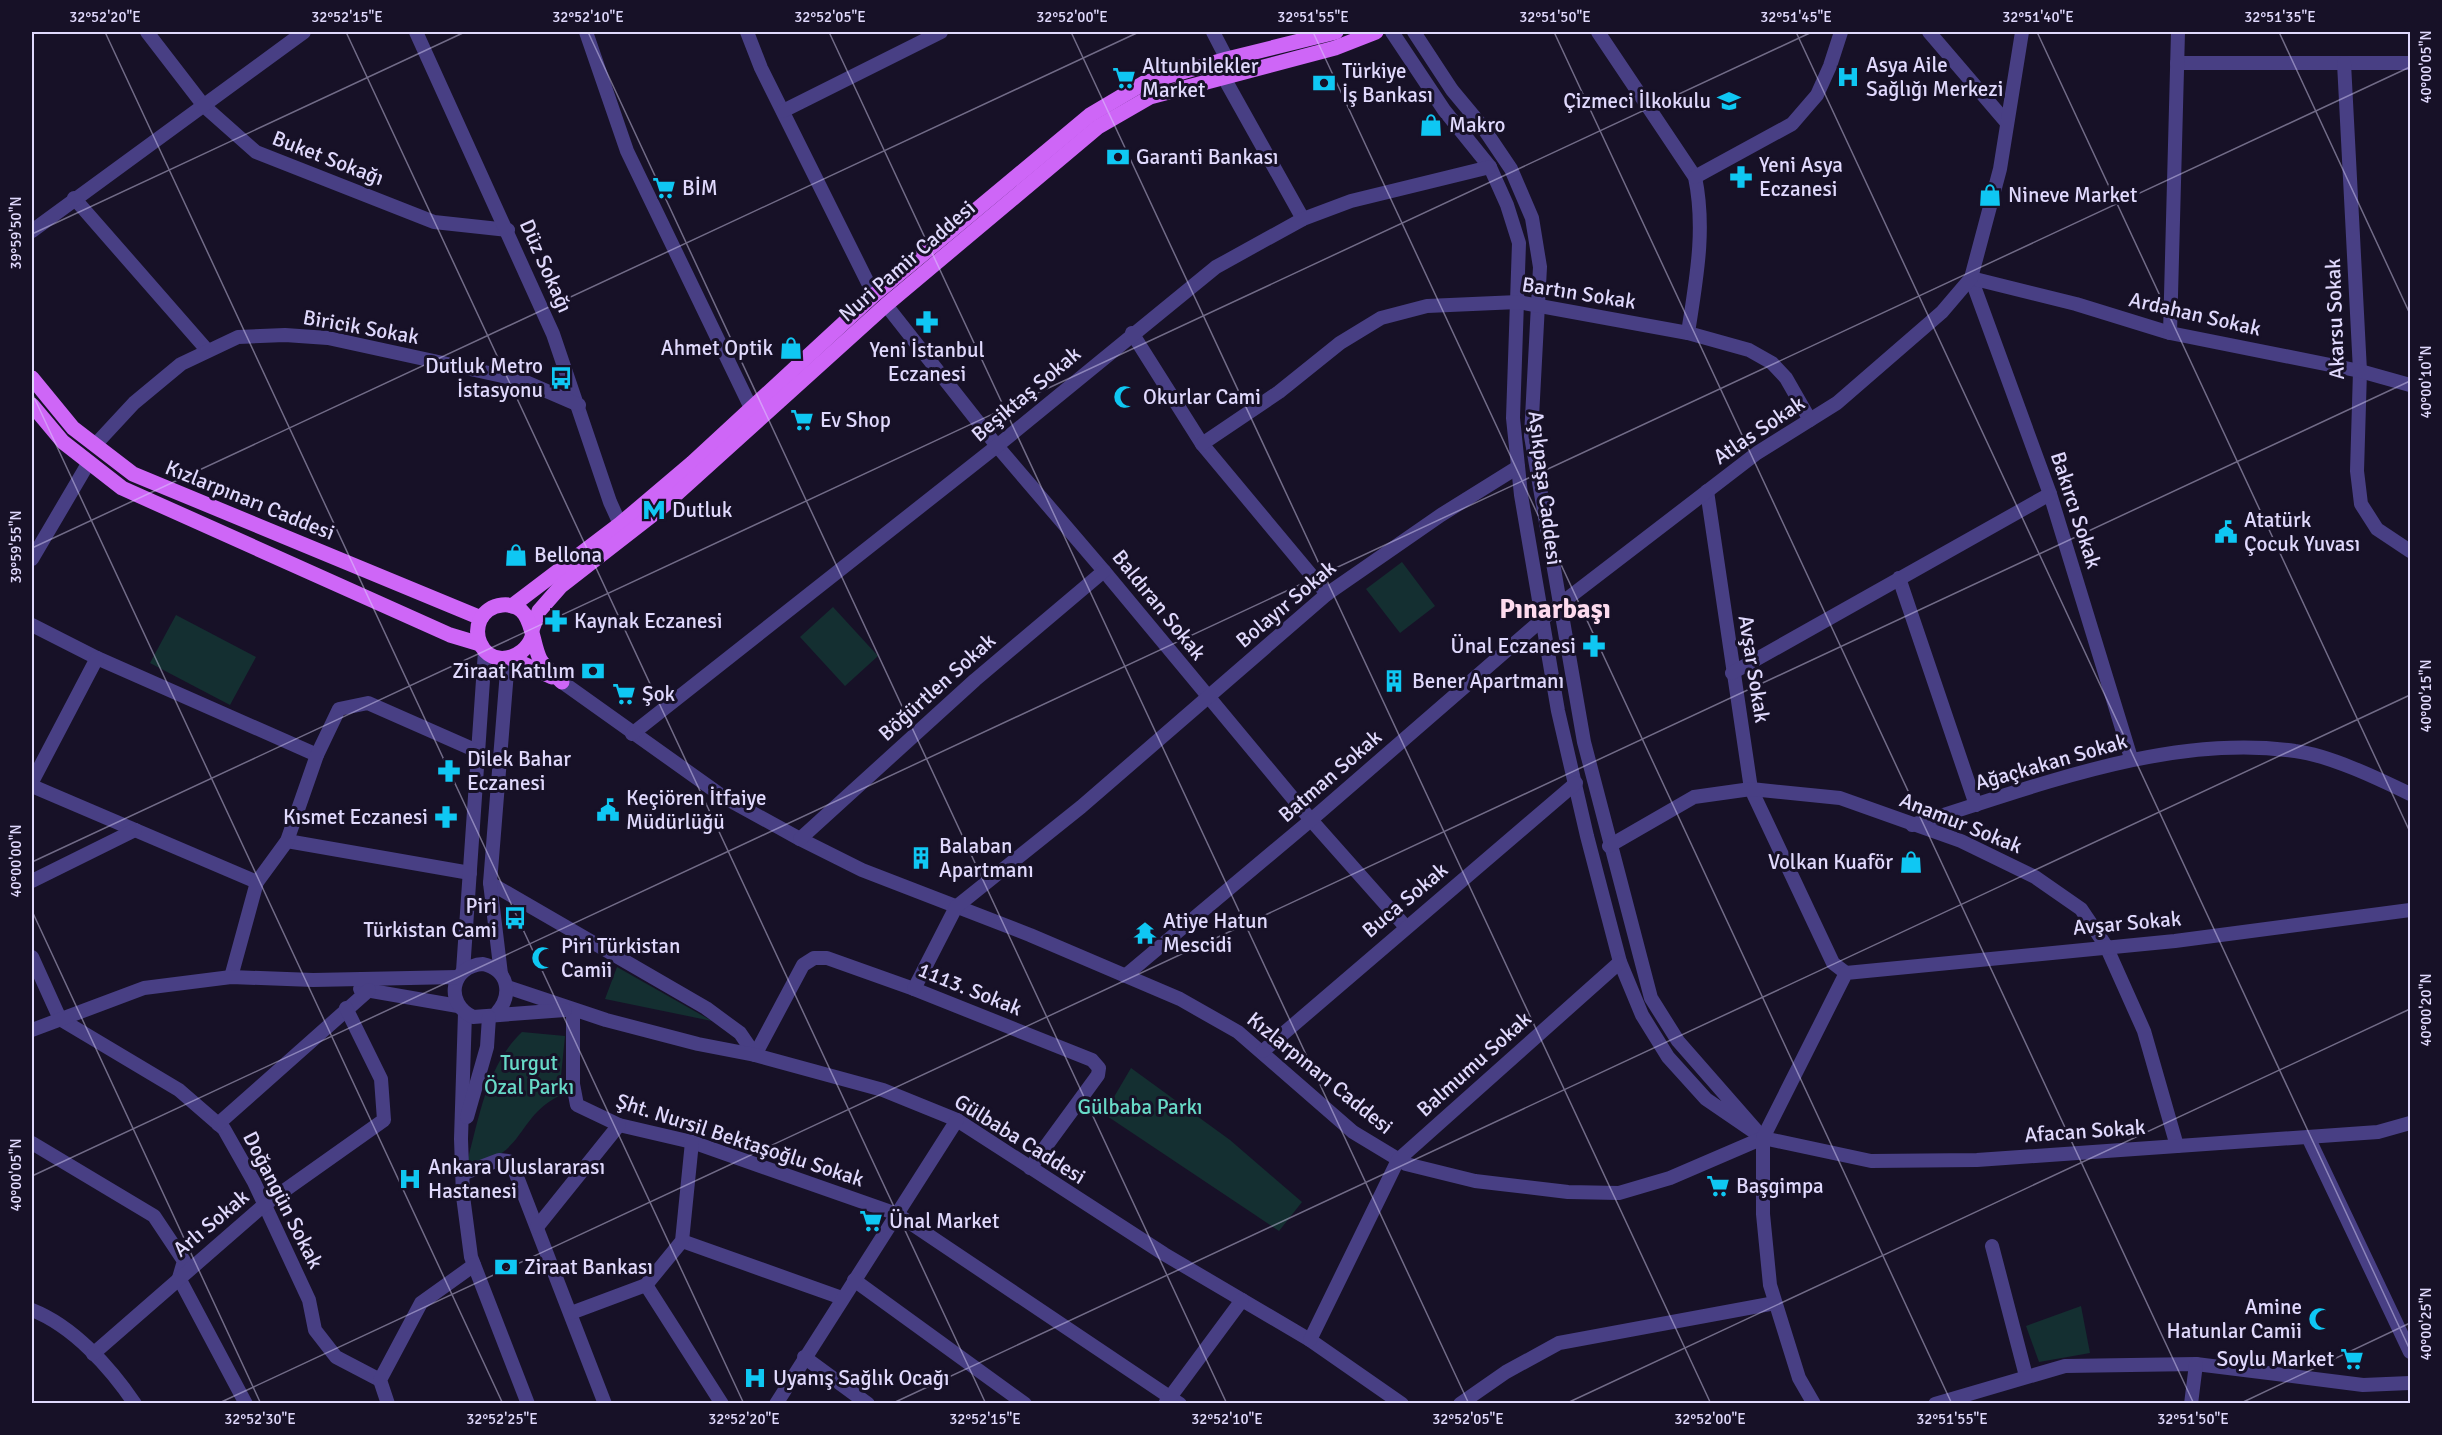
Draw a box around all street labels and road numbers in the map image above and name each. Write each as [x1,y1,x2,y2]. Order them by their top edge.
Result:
street label: Buket Sokağı [269,125,387,191]
street label: Nuri Pamir Caddesi [834,195,980,327]
street label: Düz Sokağı [514,215,578,317]
street label: Akarsu Sokak [2320,257,2350,380]
street label: Bartın Sokak [1520,271,1638,315]
street label: Ardahan Sokak [2126,286,2264,342]
street label: Biricik Sokak [301,304,422,350]
street label: Beşiktaş Sokak [966,340,1086,447]
street label: Atlas Sokak [1708,390,1810,470]
street label: Aşıkpaşa Caddesi [1523,409,1567,567]
street label: Bakırcı Sokak [2045,448,2107,572]
street label: Kızlarpınarı Caddesi [162,454,338,546]
street label: Baldıran Sokak [1107,544,1212,666]
street label: Bolayır Sokak [1231,554,1342,653]
street label: Avşar Sokak [1733,613,1775,725]
street label: Böğürtlen Sokak [873,627,1001,746]
street label: Batman Sokak [1273,724,1387,828]
street label: Ağaçkakan Sokak [1972,728,2130,796]
street label: Anamur Sokak [1896,787,2026,860]
street label: Buca Sokak [1357,856,1453,943]
street label: Avşar Sokak [2072,905,2183,941]
street label: 1113. Sokak [914,956,1026,1022]
street label: Kızlarpınarı Caddesi [1242,1006,1398,1140]
street label: Balmumu Sokak [1411,1006,1537,1122]
street label: Şht. Nursil Bektaşoğlu Sokak [613,1088,868,1193]
street label: Gülbaba Caddesi [950,1088,1090,1190]
street label: Afacan Sokak [2024,1114,2147,1148]
street label: Doğangün Sokak [237,1127,329,1273]
street label: Arlı Sokak [168,1183,255,1262]

